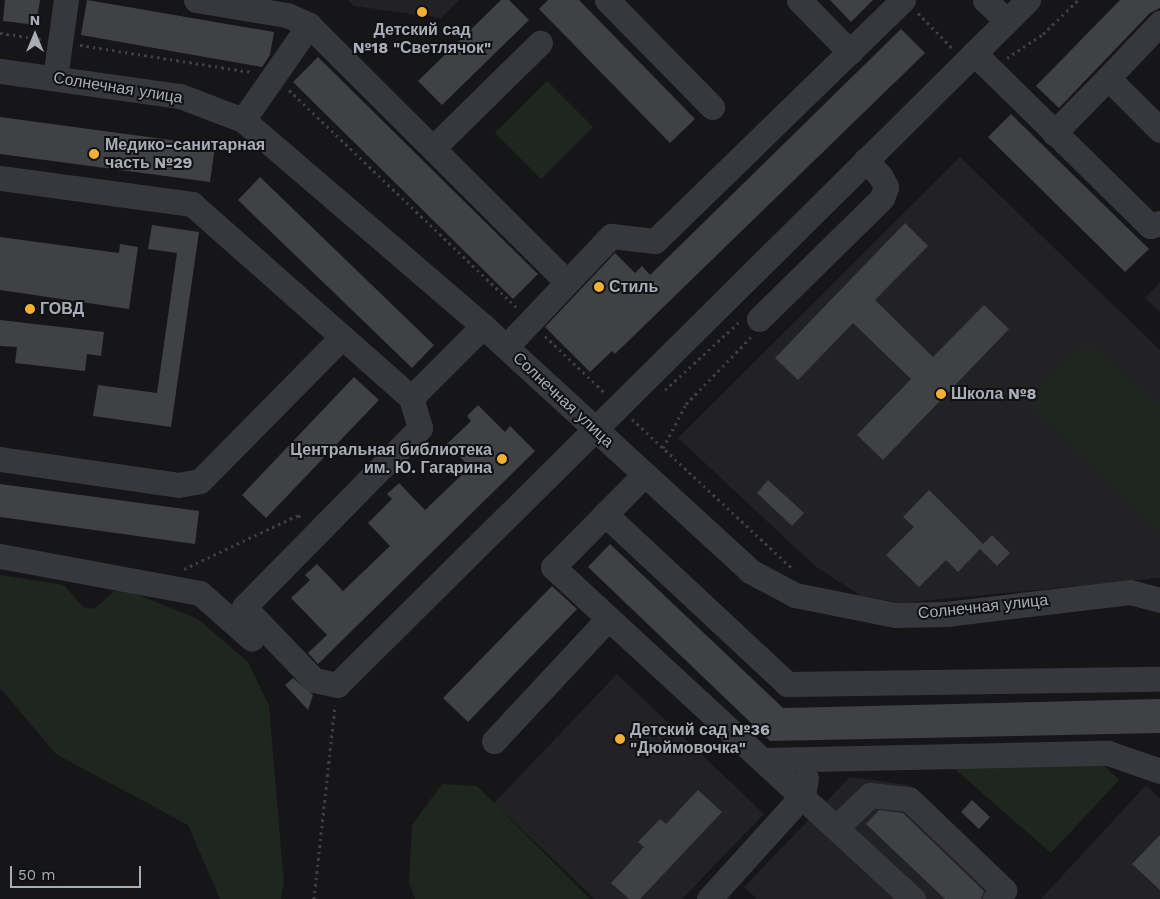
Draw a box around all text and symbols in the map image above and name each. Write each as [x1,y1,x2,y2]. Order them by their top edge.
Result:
marker: Детский сад №18 "Светлячок" [416,6,428,18]
north arrow [10,10,60,60]
text: N [30,12,40,28]
place label: Детский сад №18 "Светлячок" [353,20,491,58]
street label: Солнечная улица [52,68,184,108]
place label: Медико-санитарная часть №29 [105,135,265,173]
marker: Медико-санитарная часть №29 [87,147,101,161]
place label: Стиль [609,277,658,297]
marker: Стиль [593,281,605,293]
place label: ГОВД [40,299,84,319]
marker: ГОВД [24,303,36,315]
street label: Солнечная улица [509,348,617,452]
place label: Школа №8 [951,384,1037,404]
marker: Школа №8 [935,388,947,400]
place label: Центральная библиотека им. Ю. Гагарина [290,440,492,478]
marker: Центральная библиотека им. Ю. Гагарина [496,453,508,465]
street label: Солнечная улица [917,591,1049,623]
place label: Детский сад №36 "Дюймовочка" [630,720,770,758]
marker: Детский сад №36 "Дюймовочка" [614,733,626,745]
scale bar [12,856,144,888]
text: 50 m [18,866,55,884]

